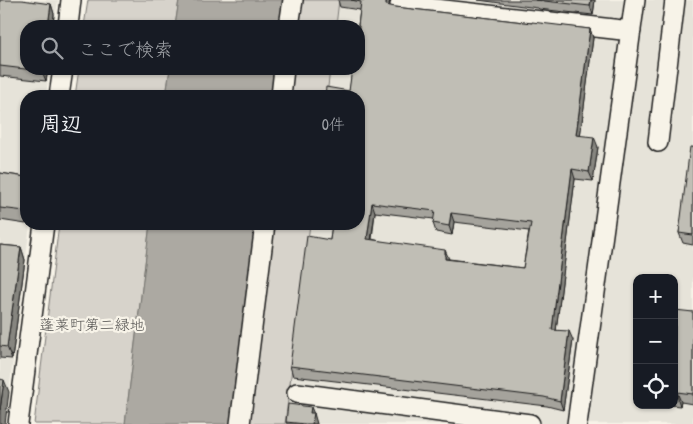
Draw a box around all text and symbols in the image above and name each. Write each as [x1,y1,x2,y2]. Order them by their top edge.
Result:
search box [20,20,365,75]
icon: search [38,34,66,62]
text: ここで検索 [78,36,173,62]
text: 周辺 [40,109,82,138]
text: 0件 [322,113,345,135]
map controls [633,274,678,409]
button: + [633,274,678,319]
park label: 蓬莱町第二緑地 [39,314,145,335]
button: − [633,319,678,364]
button: locate [633,364,678,409]

